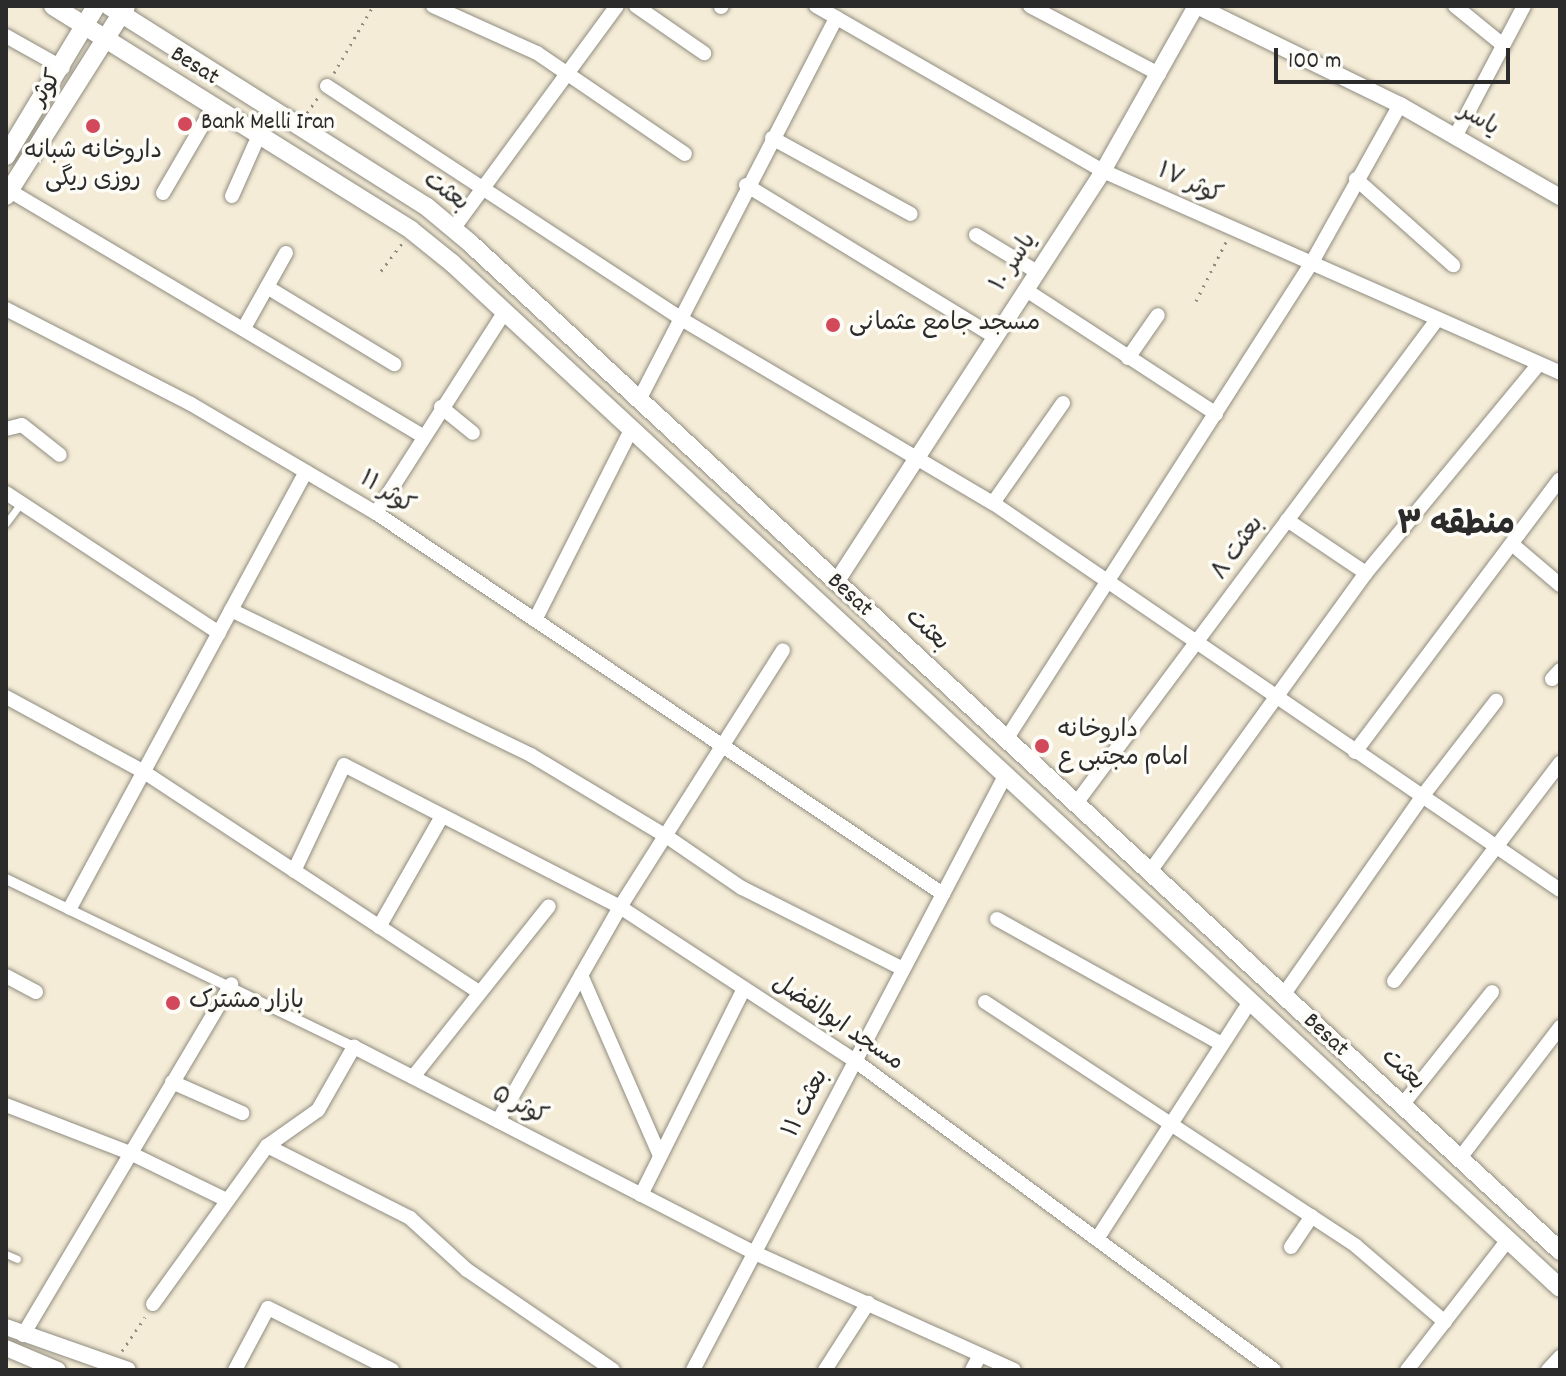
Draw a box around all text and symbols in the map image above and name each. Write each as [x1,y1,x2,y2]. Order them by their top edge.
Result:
scale bar [1278,32,1514,82]
street label: Besat [164,41,224,93]
text: 100 m [1288,45,1341,79]
street label: کوثر [26,66,70,112]
street label: یاسر [1453,98,1503,144]
place label: Bank Melli Iran [201,110,335,138]
marker: Bank Melli Iran [176,115,194,133]
marker: داروخانه شبانه روزی ریگی [84,117,102,135]
place label: داروخانه شبانه روزی ریگی [24,139,162,195]
street label: کوثر ۱۷ [1152,158,1226,212]
street label: بعثت [416,167,474,219]
street label: یاسر ۱۰ [985,228,1045,298]
place label: مسجد جامع عثمانی [849,311,1040,339]
marker: مسجد جامع عثمانی [824,316,842,334]
street label: کوثر ۱۱ [353,466,419,522]
district label: منطقه ۳ [1397,508,1515,546]
street label: بعثت ۸ [1207,511,1271,587]
street label: Besat [820,568,878,624]
street label: بعثت [898,604,954,658]
place label: داروخانه امام مجتبی ع [1058,718,1188,774]
marker: داروخانه امام مجتبی ع [1033,737,1051,755]
street label: مسجد ابوالفضل [766,969,908,1079]
place label: بازار مشترک [189,989,304,1017]
marker: بازار مشترک [164,994,182,1012]
street label: Besat [1296,1008,1354,1064]
street label: بعثت [1374,1044,1430,1098]
street label: بعثت ۱۱ [778,1065,836,1143]
street label: کوثر ۵ [486,1081,552,1133]

